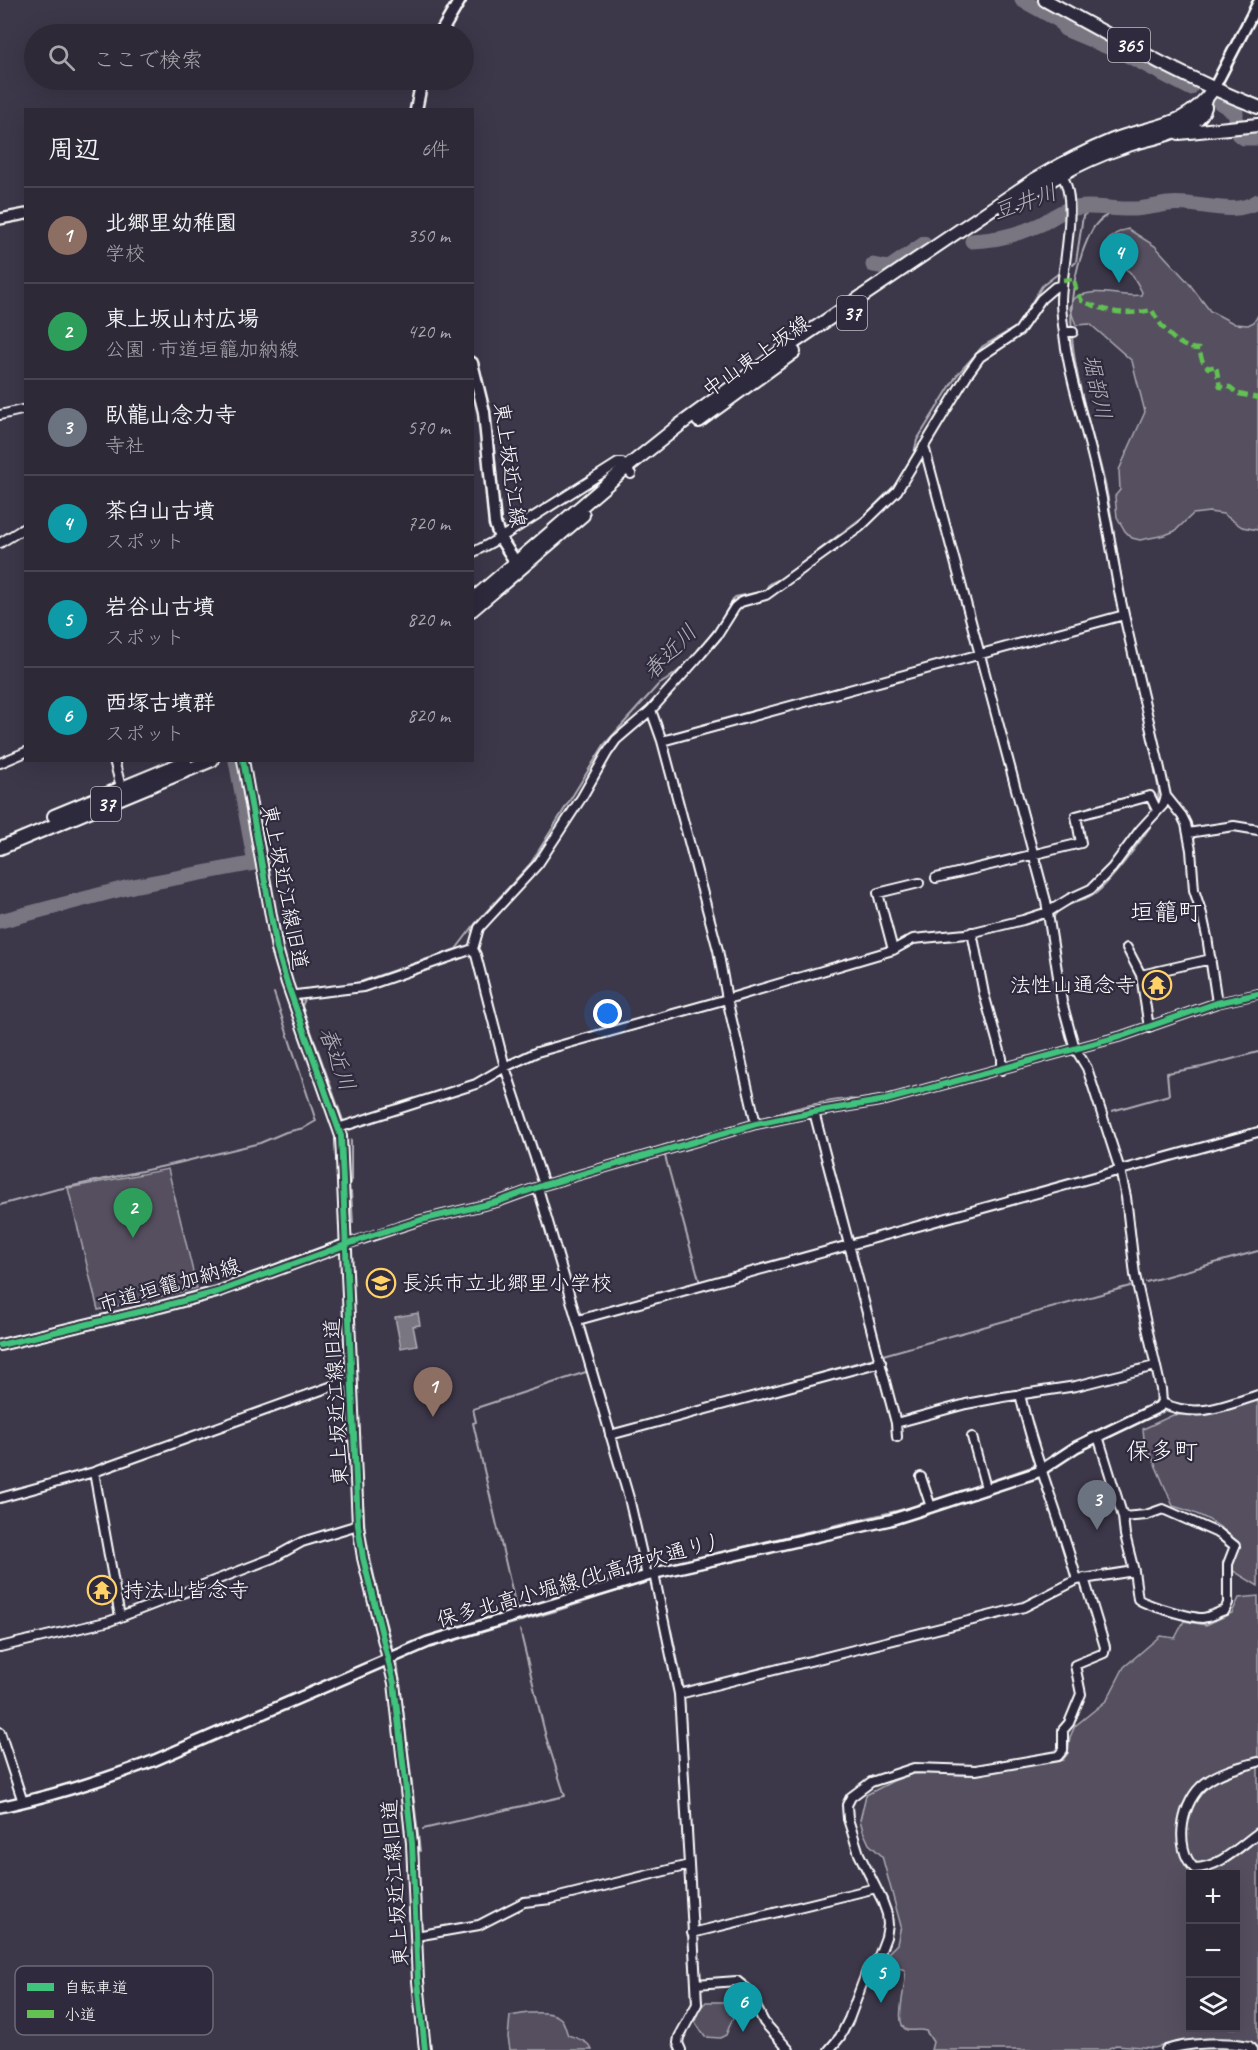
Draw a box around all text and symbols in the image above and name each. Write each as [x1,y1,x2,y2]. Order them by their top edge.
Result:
search box [24,24,474,90]
road number: 365 [1108,28,1150,62]
icon: search [45,41,78,74]
text: ここで検索 [93,46,203,74]
text: 周辺 [48,133,100,166]
text: 6件 [421,137,450,162]
water label: 豆井川 [989,178,1061,226]
text: 北郷里幼稚園 [105,209,237,237]
text: 1 [63,223,72,248]
text: 350 m [407,223,450,248]
pin: 4 [1100,234,1138,283]
text: 学校 [105,241,145,266]
road number: 37 [837,296,867,330]
text: 東上坂山村広場 [105,305,259,333]
street label: 中山東上坂線 [697,309,815,403]
text: 2 [63,319,72,344]
text: 420 m [407,319,450,344]
text: 公園 · 市道垣籠加納線 [105,337,298,362]
water label: 堀部川 [1076,352,1118,422]
text: 臥龍山念力寺 [105,401,237,429]
street label: 東上坂近江線 [488,401,532,529]
text: 3 [63,415,72,440]
text: 570 m [407,415,450,440]
text: 寺社 [105,433,145,458]
text: 茶臼山古墳 [105,497,215,525]
text: 4 [63,511,72,536]
text: 720 m [407,511,450,536]
text: スポット [105,529,185,554]
text: 岩谷山古墳 [105,593,215,621]
text: 5 [63,607,72,632]
text: 820 m [407,607,450,632]
water label: 春近川 [637,619,703,685]
text: スポット [105,625,185,650]
text: 西塚古墳群 [105,689,215,717]
text: 6 [63,703,72,728]
text: 820 m [407,703,450,728]
text: スポット [105,721,185,746]
road number: 37 [91,787,121,821]
street label: 東上坂近江線旧道 [256,802,314,972]
district label: 垣籠町 [1130,897,1202,927]
temple icon: 法性山通念寺 [1141,969,1173,1001]
place label: 法性山通念寺 [1010,972,1136,998]
your location [593,999,622,1028]
water label: 春近川 [313,1023,361,1095]
pin: 2 [114,1188,152,1238]
street label: 市道垣籠加納線 [95,1252,243,1318]
school or university icon: 長浜市立北郷里小学校 [365,1267,397,1299]
place label: 長浜市立北郷里小学校 [402,1270,612,1296]
street label: 東上坂近江線旧道 [319,1317,353,1487]
pin: 1 [414,1368,452,1417]
district label: 保多町 [1126,1436,1198,1466]
pin: 3 [1078,1480,1116,1530]
street label: 保多北高小堀線(北高伊吹通り) [434,1529,717,1633]
temple icon: 持法山皆念寺 [86,1574,118,1606]
place label: 持法山皆念寺 [123,1577,249,1603]
street label: 東上坂近江線旧道 [376,1798,414,1968]
map controls [1186,1870,1240,2032]
button: + [1186,1870,1240,1924]
button: − [1186,1924,1240,1978]
pin: 5 [862,1954,900,2003]
legend [15,1966,213,2035]
text: 自転車道 [64,1978,128,1998]
button: layers [1186,1978,1240,2032]
pin: 6 [724,1982,762,2032]
text: 小道 [64,2005,96,2025]

